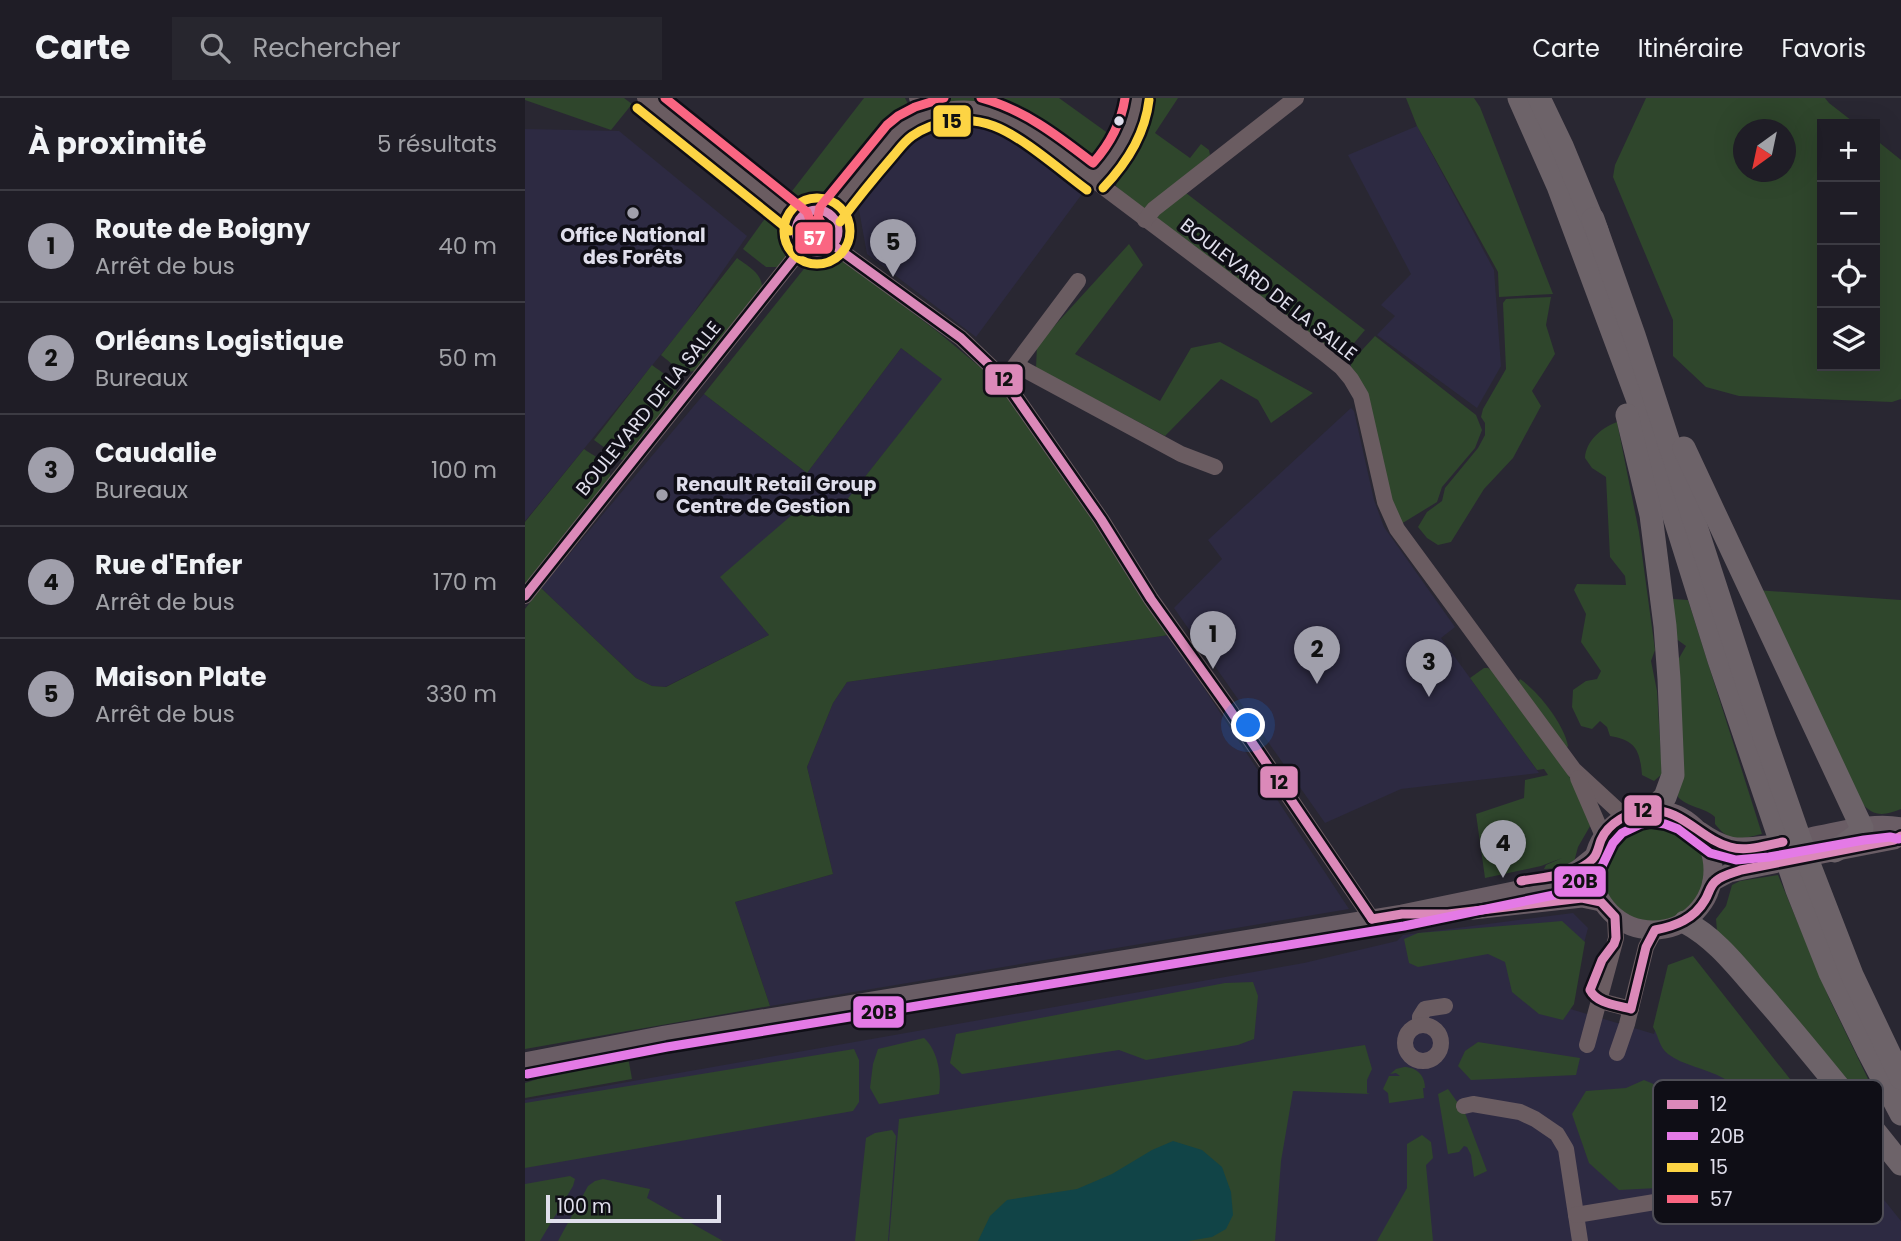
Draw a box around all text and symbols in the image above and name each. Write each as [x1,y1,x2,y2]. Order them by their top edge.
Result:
search box [172,17,662,80]
text: Carte [35,24,130,71]
icon: search [196,29,234,67]
text: Rechercher [252,30,401,66]
text: Carte [1532,32,1600,65]
text: Itinéraire [1638,32,1743,65]
text: Favoris [1781,32,1866,65]
line badge: 15 [932,104,972,138]
text: 15 [942,108,962,135]
unlabelled marker [1112,114,1126,128]
north arrow [1733,119,1796,182]
map controls [1817,119,1880,371]
button: + [1817,119,1880,182]
text: À proximité [28,122,207,165]
text: 5 résultats [377,128,497,160]
button: − [1817,182,1880,245]
marker: Office National des Forêts [625,205,641,221]
text: Route de Boigny [95,211,310,247]
street label: BOULEVARD DE LA SALLE [1175,212,1363,367]
pin: 5 [870,219,916,277]
line badge: 57 [794,221,834,255]
place label: Office National des Forêts [560,222,706,271]
text: 57 [803,225,825,252]
text: 1 [47,230,55,262]
text: 40 m [438,230,497,262]
button: locate [1817,245,1880,308]
text: Arrêt de bus [95,250,235,282]
button: layers [1817,308,1880,371]
street label: BOULEVARD DE LA SALLE [569,315,727,501]
text: Orléans Logistique [95,323,344,359]
text: 2 [44,342,58,374]
text: 50 m [438,342,497,374]
text: Bureaux [95,362,188,394]
line badge: 12 [984,363,1024,396]
text: 12 [995,366,1013,393]
text: Caudalie [95,435,217,471]
text: 3 [44,454,58,486]
text: 100 m [431,454,497,486]
place label: Renault Retail Group Centre de Gestion [676,471,876,520]
text: Bureaux [95,474,188,506]
marker: Renault Retail Group Centre de Gestion [654,487,670,503]
text: Rue d'Enfer [95,547,243,583]
text: 4 [43,566,59,598]
text: 170 m [433,566,497,598]
text: Arrêt de bus [95,586,235,618]
pin: 1 [1190,611,1236,669]
pin: 2 [1294,626,1340,684]
pin: 3 [1406,639,1452,697]
text: Maison Plate [95,659,266,695]
text: 5 [44,678,58,710]
text: 330 m [426,678,497,710]
text: Arrêt de bus [95,698,235,730]
your location [1231,708,1265,742]
line badge: 12 [1259,765,1299,799]
text: 12 [1270,769,1288,796]
line badge: 12 [1623,794,1663,827]
text: 12 [1634,797,1652,824]
pin: 4 [1480,820,1526,878]
line badge: 20B [1553,865,1607,898]
text: 20B [1562,868,1598,895]
line badge: 20B [852,995,905,1029]
text: 20B [861,999,897,1026]
legend [1653,1080,1883,1224]
text: 12 [1710,1091,1727,1118]
text: 20B [1710,1123,1745,1150]
text: 15 [1710,1154,1728,1181]
text: 57 [1710,1186,1732,1213]
scale bar [546,1192,721,1224]
text: 100 m [557,1193,612,1220]

